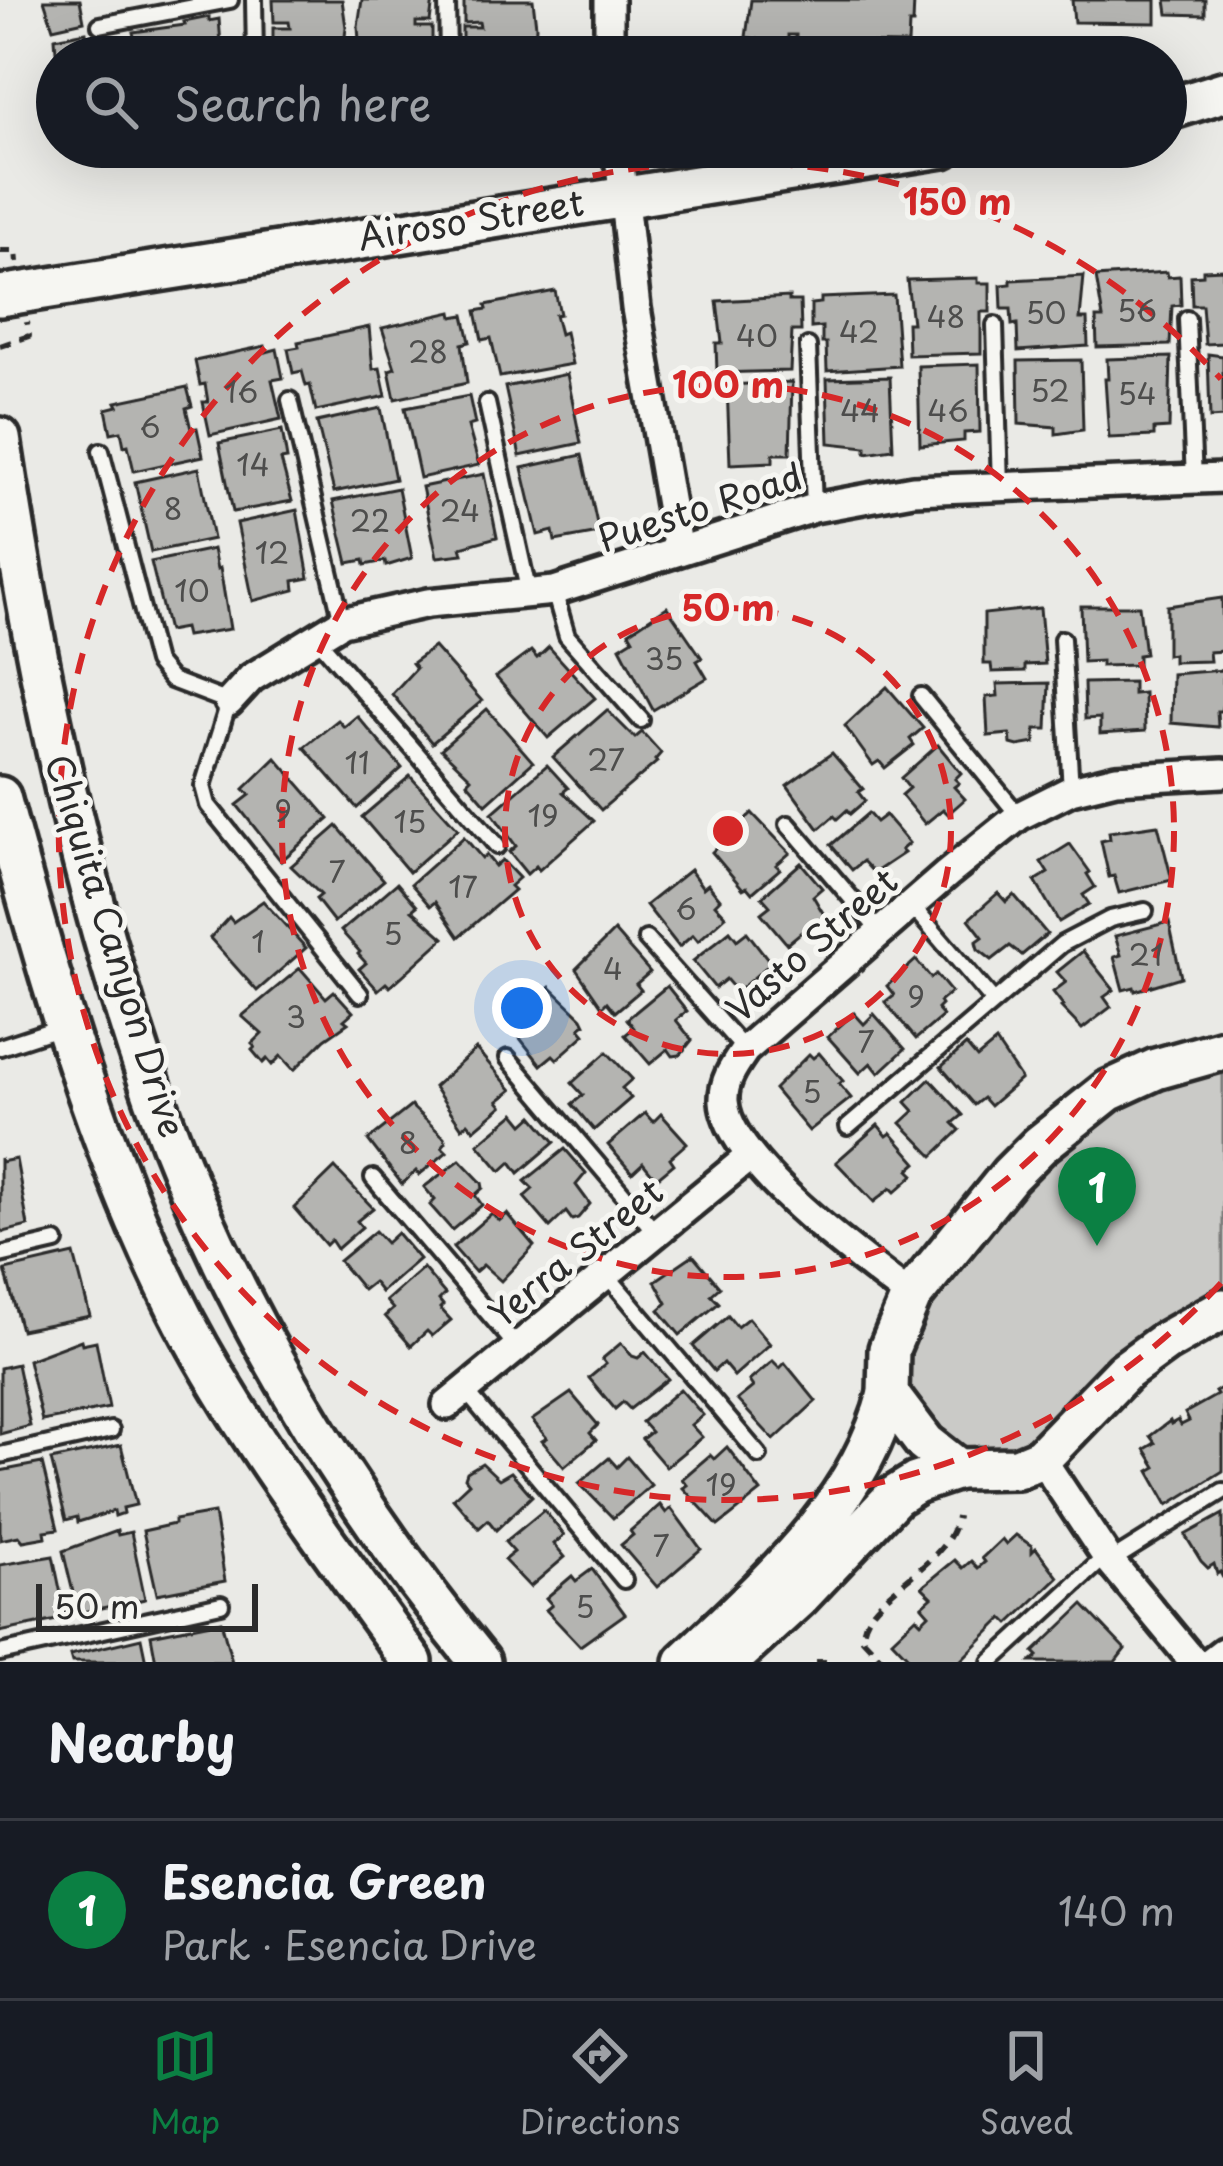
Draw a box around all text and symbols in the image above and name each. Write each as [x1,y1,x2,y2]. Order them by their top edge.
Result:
search box [36,36,1187,168]
text: Search here [174,68,431,136]
icon: search [78,69,144,135]
text: 150 m [902,173,1012,227]
street label: Airoso Street [354,174,587,263]
house number: 56 [1117,287,1157,332]
house number: 50 [1025,289,1067,334]
house number: 48 [927,293,965,338]
house number: 42 [839,308,879,353]
house number: 40 [736,312,778,357]
house number: 28 [408,328,448,373]
text: 100 m [672,356,784,410]
house number: 52 [1030,367,1070,412]
house number: 16 [224,368,258,413]
house number: 54 [1117,370,1157,415]
house number: 44 [840,387,880,432]
house number: 46 [928,387,968,432]
house number: 6 [139,403,161,448]
house number: 14 [236,441,270,486]
street label: Puesto Road [590,448,809,565]
house number: 8 [164,485,182,530]
house number: 24 [440,487,480,532]
house number: 22 [350,497,390,542]
house number: 12 [255,529,289,574]
house number: 10 [174,567,210,612]
text: 50 m [681,579,775,633]
house number: 35 [645,635,683,680]
house number: 27 [587,736,625,781]
house number: 11 [344,739,370,784]
street label: Chiquita Canyon Drive [33,747,201,1144]
house number: 9 [274,787,292,832]
house number: 19 [527,792,559,837]
house number: 15 [394,798,426,843]
centre of rings [707,810,749,852]
house number: 7 [328,848,346,893]
street label: Vasto Street [713,854,908,1033]
house number: 17 [448,863,478,908]
house number: 6 [675,885,697,930]
house number: 5 [383,910,403,955]
house number: 1 [251,918,265,963]
house number: 21 [1129,931,1163,976]
house number: 4 [603,945,623,990]
house number: 9 [907,973,925,1018]
your location [492,978,552,1038]
house number: 3 [286,993,306,1038]
house number: 7 [857,1018,875,1063]
house number: 5 [802,1068,822,1113]
house number: 8 [399,1119,417,1164]
pin: 1 [1058,1147,1136,1246]
street label: Yerra Street [476,1164,674,1339]
house number: 19 [705,1461,737,1506]
house number: 7 [652,1522,670,1567]
scale bar [36,1578,258,1631]
text: 50 m [54,1580,140,1630]
house number: 5 [575,1583,595,1628]
text: Nearby [48,1702,235,1779]
text: Esencia Green [162,1846,486,1914]
text: 1 [78,1880,96,1939]
text: 140 m [1058,1880,1175,1939]
text: Park · Esencia Drive [162,1914,537,1973]
tab: Map [150,2023,220,2145]
tab: Directions [520,2023,680,2145]
tab: Saved [980,2023,1073,2145]

